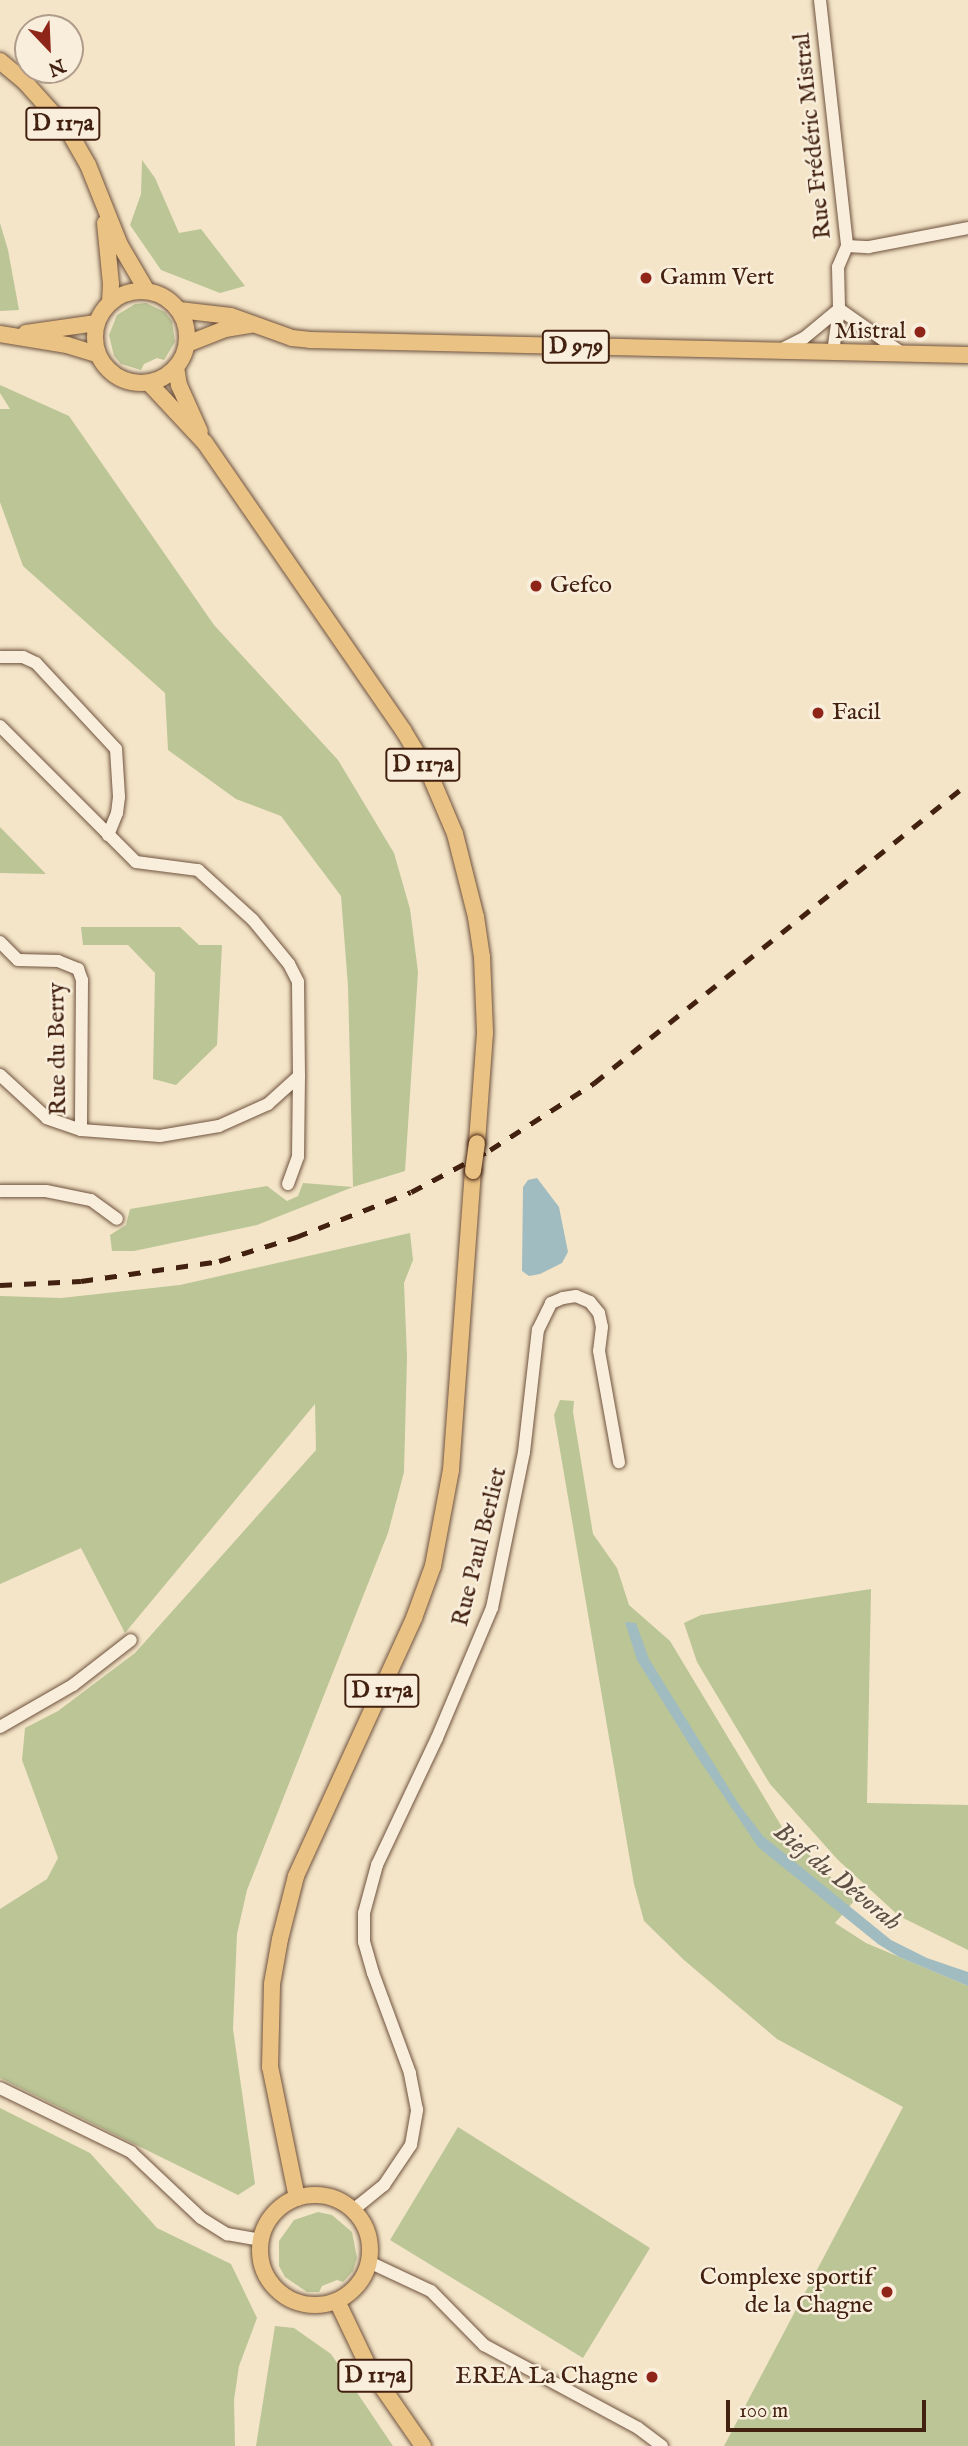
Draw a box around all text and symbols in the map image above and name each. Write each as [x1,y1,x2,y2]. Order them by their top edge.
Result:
north arrow [14,14,84,84]
street label: Rue Frédéric Mistral [788,31,838,241]
text: N [44,52,69,81]
road number: D 117a [24,105,102,144]
place label: Gamm Vert [660,264,774,292]
marker: Gamm Vert [638,270,654,286]
place label: Mistral [835,318,906,346]
marker: Mistral [912,324,928,340]
road number: D 979 [541,328,611,366]
place label: Gefco [550,572,612,600]
marker: Gefco [528,578,544,594]
place label: Facil [832,699,881,727]
marker: Facil [810,705,826,721]
road number: D 117a [384,746,462,785]
street label: Rue du Berry [42,982,74,1116]
street label: Rue Paul Berliet [446,1464,514,1630]
road number: D 117a [344,1672,420,1710]
water label: Bief du Dévorah [767,1816,907,1938]
place label: Complexe sportif de la Chagne [700,2264,873,2320]
marker: Complexe sportif de la Chagne [879,2284,895,2300]
road number: D 117a [336,2356,414,2396]
place label: EREA La Chagne [455,2363,638,2391]
marker: EREA La Chagne [644,2369,660,2385]
scale bar [730,2386,930,2430]
text: 100 m [739,2398,788,2425]

